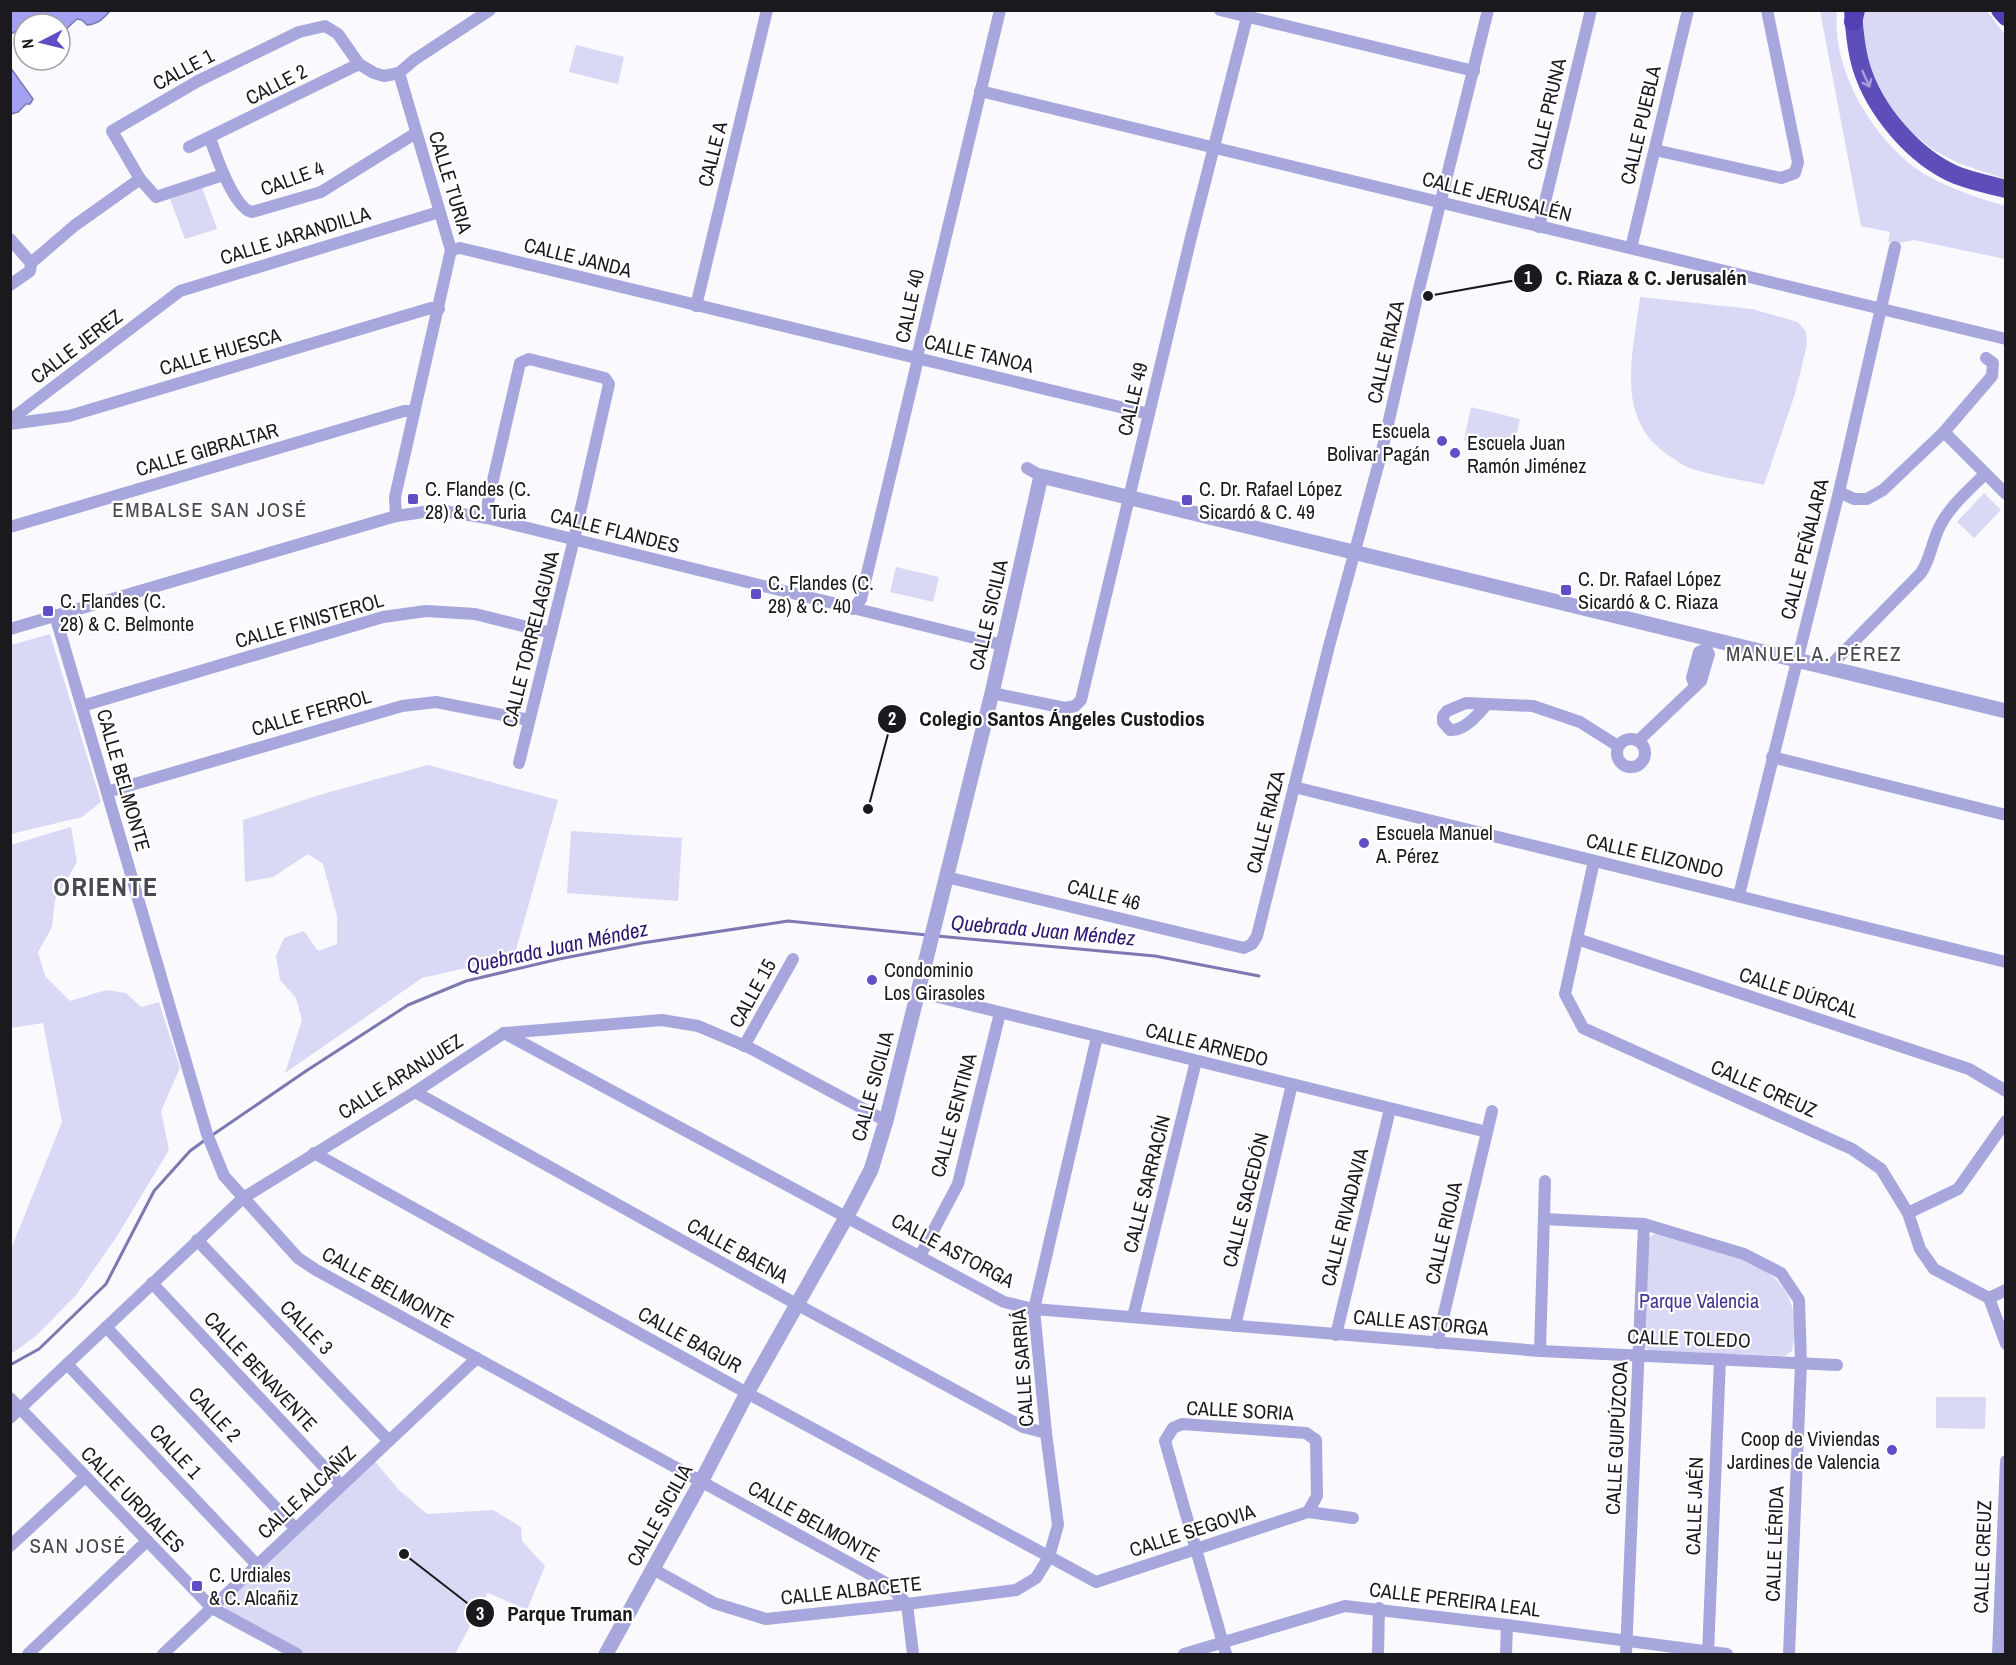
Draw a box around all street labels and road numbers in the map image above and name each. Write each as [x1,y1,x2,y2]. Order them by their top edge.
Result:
street label: CALLE 1 [148,42,218,96]
street label: CALLE PRUNA [1520,55,1572,173]
street label: CALLE 2 [241,57,311,111]
street label: CALLE PUEBLA [1613,63,1667,187]
street label: CALLE A [691,118,733,190]
street label: CALLE TURIA [423,128,479,236]
street label: CALLE 4 [257,154,327,202]
street label: CALLE JERUSALÉN [1419,164,1575,228]
street label: CALLE JARANDILLA [217,199,374,271]
street label: CALLE JANDA [521,231,635,283]
street label: CALLE 40 [888,267,930,345]
street label: CALLE RIAZA [1360,298,1410,406]
street label: CALLE JEREZ [25,303,127,389]
street label: CALLE HUESCA [156,321,284,381]
street label: CALLE TANOA [922,327,1036,379]
street label: CALLE 49 [1110,360,1154,438]
street label: CALLE GIBRALTAR [133,416,282,482]
street label: CALLE PEÑALARA [1773,476,1835,622]
street label: CALLE FLANDES [548,501,682,559]
street label: CALLE TORRELAGUNA [495,548,565,730]
street label: CALLE SICILIA [962,557,1014,673]
street label: CALLE FINISTEROL [232,586,386,654]
street label: CALLE FERROL [248,682,374,742]
street label: CALLE BELMONTE [91,706,157,854]
street label: CALLE RIAZA [1239,768,1291,876]
street label: CALLE ELIZONDO [1584,826,1726,884]
street label: CALLE 46 [1064,872,1144,916]
street label: CALLE 15 [722,954,782,1032]
street label: CALLE DÚRCAL [1736,960,1862,1024]
street label: CALLE ARNEDO [1143,1016,1271,1072]
street label: CALLE ARANJUEZ [333,1027,467,1125]
street label: CALLE SICILIA [844,1028,900,1144]
street label: CALLE SENTINA [923,1050,983,1180]
street label: CALLE CREUZ [1707,1053,1821,1123]
street label: CALLE SARRACÍN [1116,1112,1176,1256]
street label: CALLE SACEDÓN [1215,1130,1275,1270]
street label: CALLE RIVADAVIA [1314,1145,1374,1289]
street label: CALLE RIOJA [1418,1179,1468,1287]
street label: CALLE ASTORGA [887,1206,1019,1294]
street label: CALLE BAENA [682,1211,794,1289]
street label: CALLE BELMONTE [317,1240,459,1334]
street label: CALLE 3 [274,1294,340,1360]
street label: CALLE BAGUR [633,1299,747,1379]
street label: CALLE ASTORGA [1352,1303,1490,1341]
street label: CALLE BENAVENTE [198,1305,324,1437]
street label: CALLE SARRIÁ [1004,1308,1040,1428]
street label: CALLE TOLEDO [1627,1322,1751,1354]
street label: CALLE GUIPÚZCOA [1598,1360,1634,1516]
street label: CALLE 2 [183,1381,247,1447]
street label: CALLE SORIA [1186,1394,1294,1426]
street label: CALLE 1 [144,1418,208,1484]
street label: CALLE URDIALES [75,1440,191,1558]
street label: CALLE ALCAÑIZ [251,1440,361,1544]
street label: CALLE JAÉN [1679,1456,1709,1556]
street label: CALLE SICILIA [620,1459,698,1571]
street label: CALLE BELMONTE [743,1474,885,1568]
street label: CALLE LÉRIDA [1758,1486,1790,1602]
street label: CALLE SEGOVIA [1126,1497,1258,1563]
street label: CALLE CREUZ [1967,1500,1997,1614]
street label: CALLE ALBACETE [779,1569,923,1611]
street label: CALLE PEREIRA LEAL [1368,1575,1542,1623]

